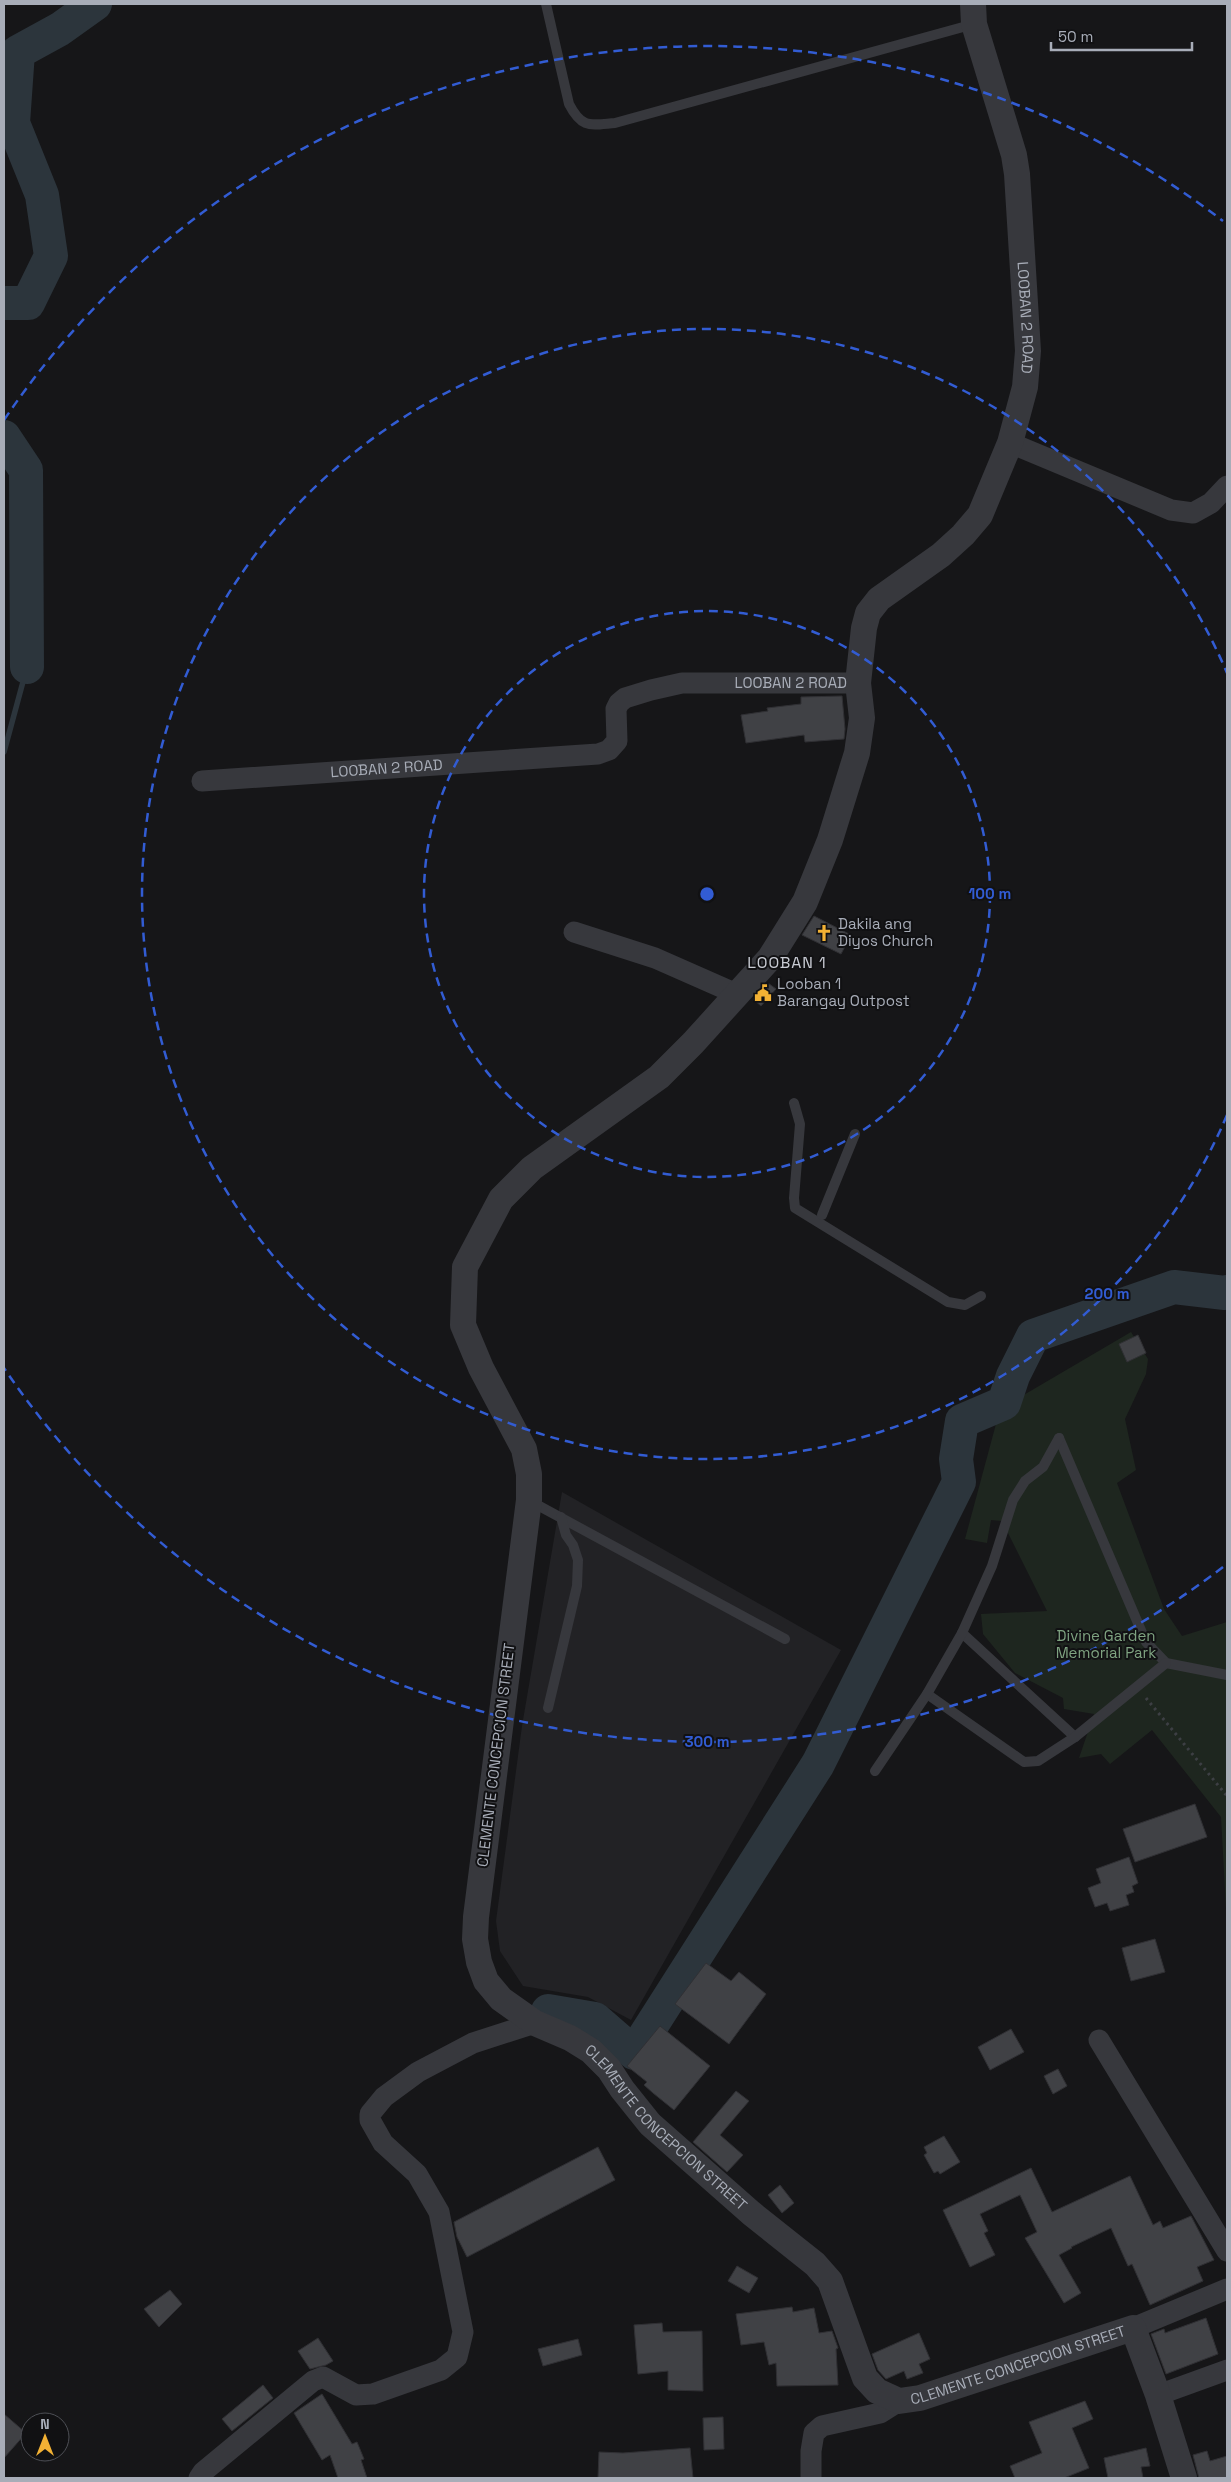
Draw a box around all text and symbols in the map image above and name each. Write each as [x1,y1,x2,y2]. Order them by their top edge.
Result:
scale bar [1051,20,1192,52]
text: 50 m [1058,27,1093,46]
street label: LOOBAN 2 ROAD [1013,261,1038,374]
street label: LOOBAN 2 ROAD [735,673,847,692]
street label: LOOBAN 2 ROAD [330,755,443,781]
text: 100 m [969,884,1011,903]
centre of rings [698,885,716,903]
place label: Dakila ang Diyos Church [838,914,933,950]
church icon: Dakila ang Diyos Church [814,923,834,943]
district label: LOOBAN 1 [747,952,827,973]
place label: Looban 1 Barangay Outpost [777,974,910,1010]
public building icon: Looban 1 Barangay Outpost [753,983,773,1003]
text: 200 m [1085,1284,1129,1303]
park label: Divine Garden Memorial Park [1056,1626,1156,1662]
street label: CLEMENTE CONCEPCION STREET [472,1642,519,1868]
text: 300 m [684,1732,730,1751]
street label: CLEMENTE CONCEPCION STREET [582,2040,752,2214]
street label: CLEMENTE CONCEPCION STREET [909,2321,1128,2408]
north arrow [20,2412,70,2462]
text: N [40,2415,50,2433]

